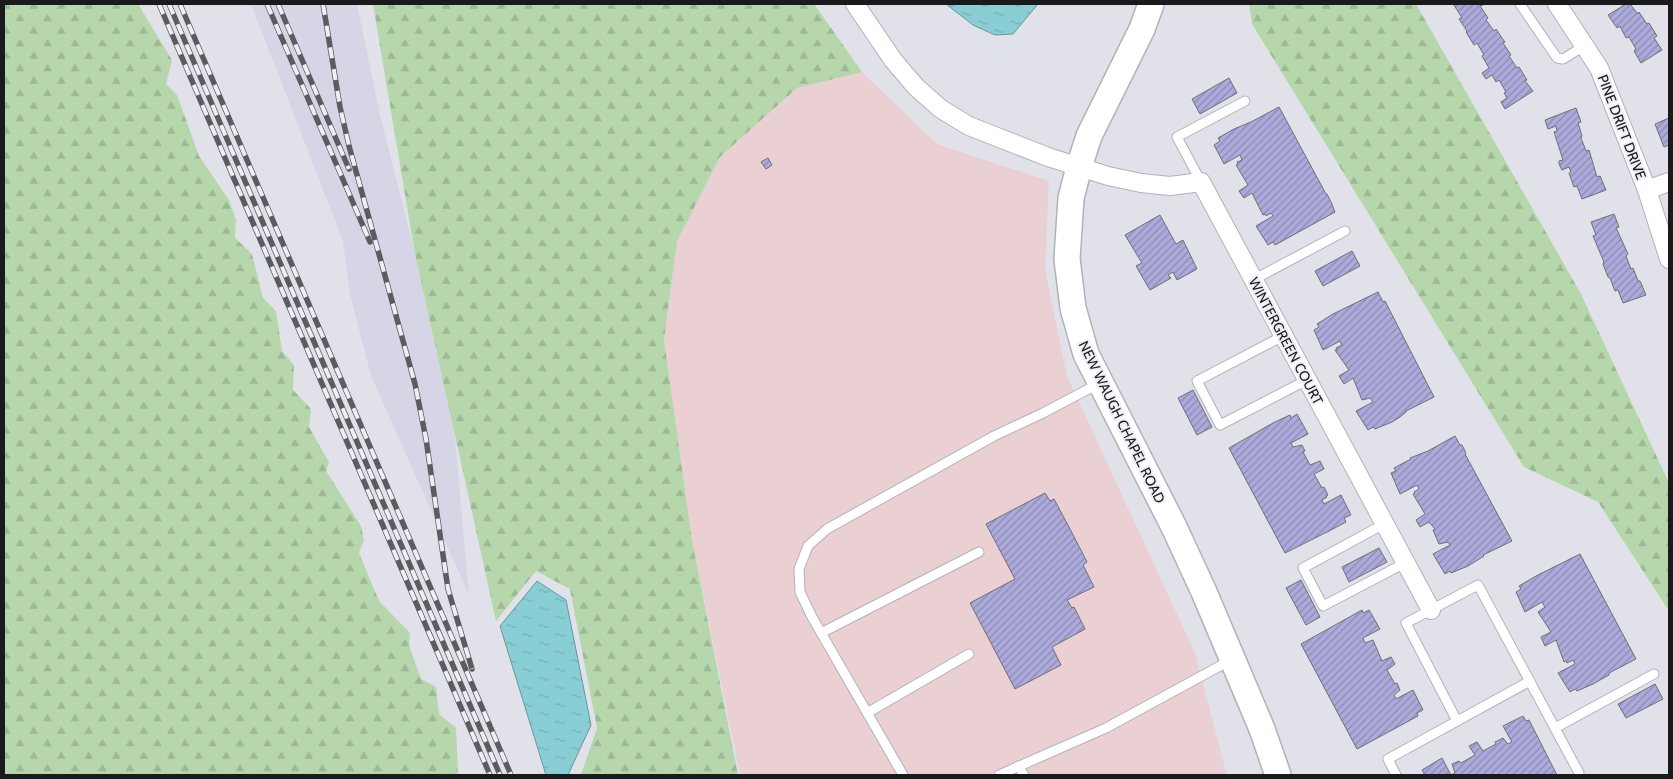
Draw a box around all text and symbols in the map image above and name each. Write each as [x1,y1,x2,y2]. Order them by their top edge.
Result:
street label: PINE DRIFT DRIVE [1594,72,1650,182]
street label: WINTERGREEN COURT [1245,274,1327,408]
street label: NEW WAUGH CHAPEL ROAD [1075,338,1169,506]

